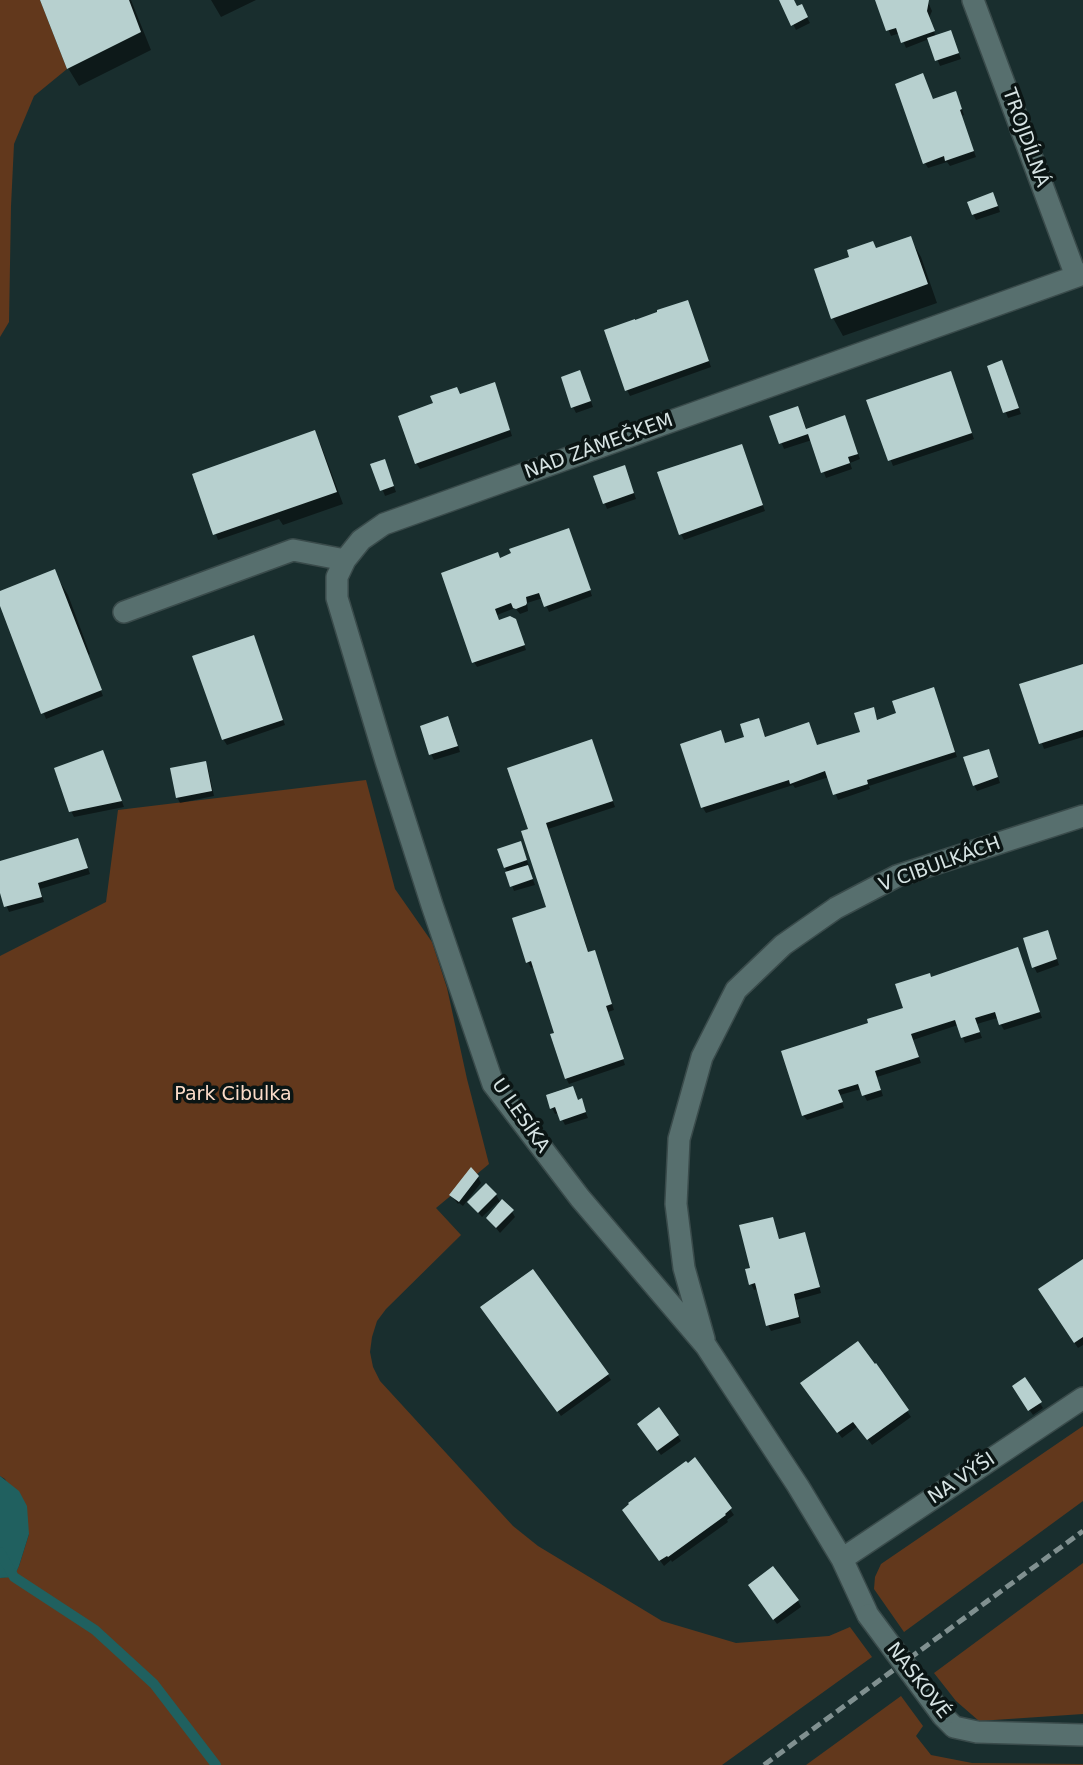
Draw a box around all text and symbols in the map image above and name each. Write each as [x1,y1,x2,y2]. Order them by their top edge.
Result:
street label: TROJDÍLNÁ [997,86,1053,190]
street label: NAD ZÁMEČKEM [522,410,676,484]
street label: V CIBULKÁCH [876,832,1004,898]
street label: U LESÍKA [486,1075,554,1157]
park label: Park Cibulka [174,1084,292,1106]
street label: NA VÝŠI [924,1448,1000,1510]
street label: NASKOVÉ [881,1638,955,1724]

